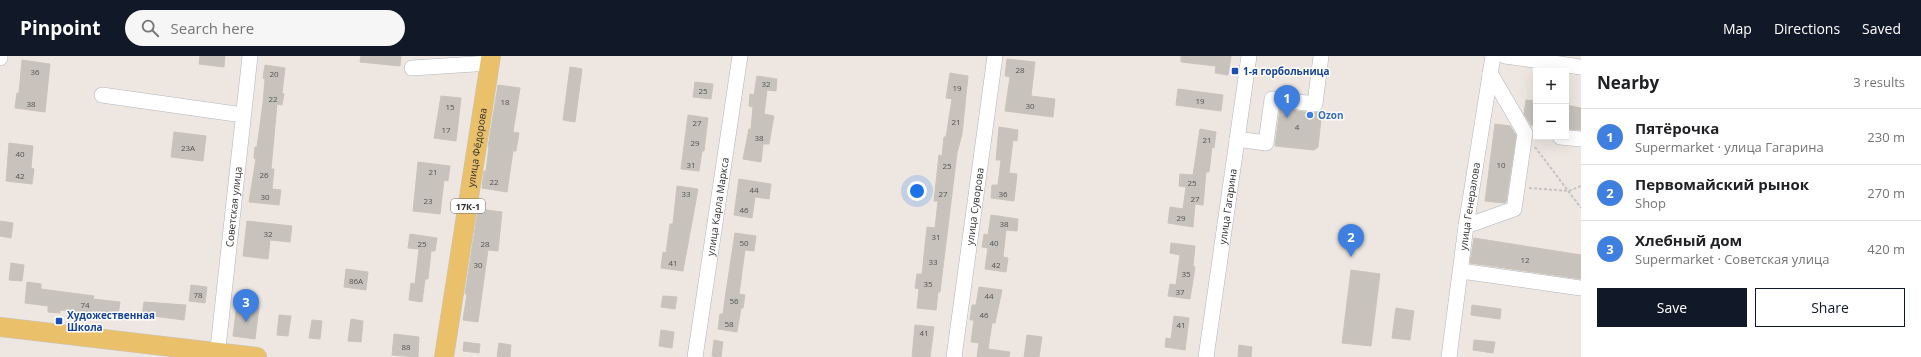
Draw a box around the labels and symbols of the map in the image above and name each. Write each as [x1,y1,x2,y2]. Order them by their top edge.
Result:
house number: 28 [1015,64,1025,75]
place label: 1-я горбольница [1243,64,1330,78]
house number: 36 [30,66,40,77]
marker: 1-я горбольница [1230,66,1240,76]
house number: 20 [269,68,279,79]
house number: 32 [761,78,771,89]
house number: 19 [952,82,962,93]
house number: 25 [698,85,708,96]
pin: 1 [1274,85,1300,118]
house number: 22 [268,93,278,104]
house number: 19 [1195,95,1205,106]
house number: 18 [500,96,510,107]
house number: 38 [26,98,36,109]
house number: 30 [1025,100,1035,111]
house number: 15 [445,101,455,112]
street label: улица Фёдорова [464,107,490,188]
place label: Ozon [1318,108,1344,122]
marker: Ozon [1305,110,1315,120]
house number: 21 [951,116,961,127]
house number: 27 [692,117,702,128]
house number: 4 [1295,121,1300,132]
house number: 17 [441,124,451,135]
house number: 38 [754,132,764,143]
house number: 21 [1202,134,1212,145]
house number: 29 [690,137,700,148]
house number: 23А [181,142,196,153]
house number: 40 [15,148,25,159]
street label: улица Карла Маркса [703,156,732,257]
house number: 31 [686,159,696,170]
house number: 10 [1496,159,1506,170]
house number: 25 [942,160,952,171]
street label: улица Генералова [1456,161,1483,251]
street label: Советская улица [222,166,245,248]
house number: 21 [428,166,438,177]
street label: улица Суворова [962,167,987,246]
street label: улица Гагарина [1215,168,1240,245]
house number: 26 [259,169,269,180]
house number: 42 [15,170,25,181]
house number: 22 [489,176,499,187]
house number: 25 [1187,177,1197,188]
your location [907,181,927,201]
house number: 44 [749,184,759,195]
house number: 33 [681,188,691,199]
house number: 27 [938,188,948,199]
house number: 36 [998,188,1008,199]
house number: 30 [260,191,270,202]
house number: 27 [1190,193,1200,204]
house number: 23 [423,195,433,206]
road number: 17К-1 [451,199,485,213]
house number: 46 [739,204,749,215]
house number: 29 [1176,212,1186,223]
house number: 38 [999,218,1009,229]
pin: 2 [1338,224,1364,257]
house number: 32 [263,228,273,239]
house number: 31 [931,231,941,242]
house number: 50 [739,237,749,248]
house number: 40 [989,237,999,248]
house number: 25 [417,238,427,249]
house number: 28 [480,238,490,249]
house number: 12 [1520,254,1530,265]
house number: 33 [928,256,938,267]
house number: 41 [668,257,678,268]
house number: 30 [473,259,483,270]
house number: 42 [991,259,1001,270]
house number: 35 [1181,268,1191,279]
house number: 86А [349,275,364,286]
house number: 35 [923,278,933,289]
house number: 37 [1175,286,1185,297]
house number: 78 [193,289,203,300]
pin: 3 [233,289,259,322]
house number: 44 [984,290,994,301]
house number: 56 [729,295,739,306]
house number: 74 [80,299,90,310]
place label: Художественная Школа [67,308,155,334]
house number: 46 [979,309,989,320]
marker: Художественная Школа [54,316,64,326]
house number: 58 [724,318,734,329]
house number: 41 [1176,319,1186,330]
house number: 41 [919,327,929,338]
house number: 88 [401,341,411,352]

